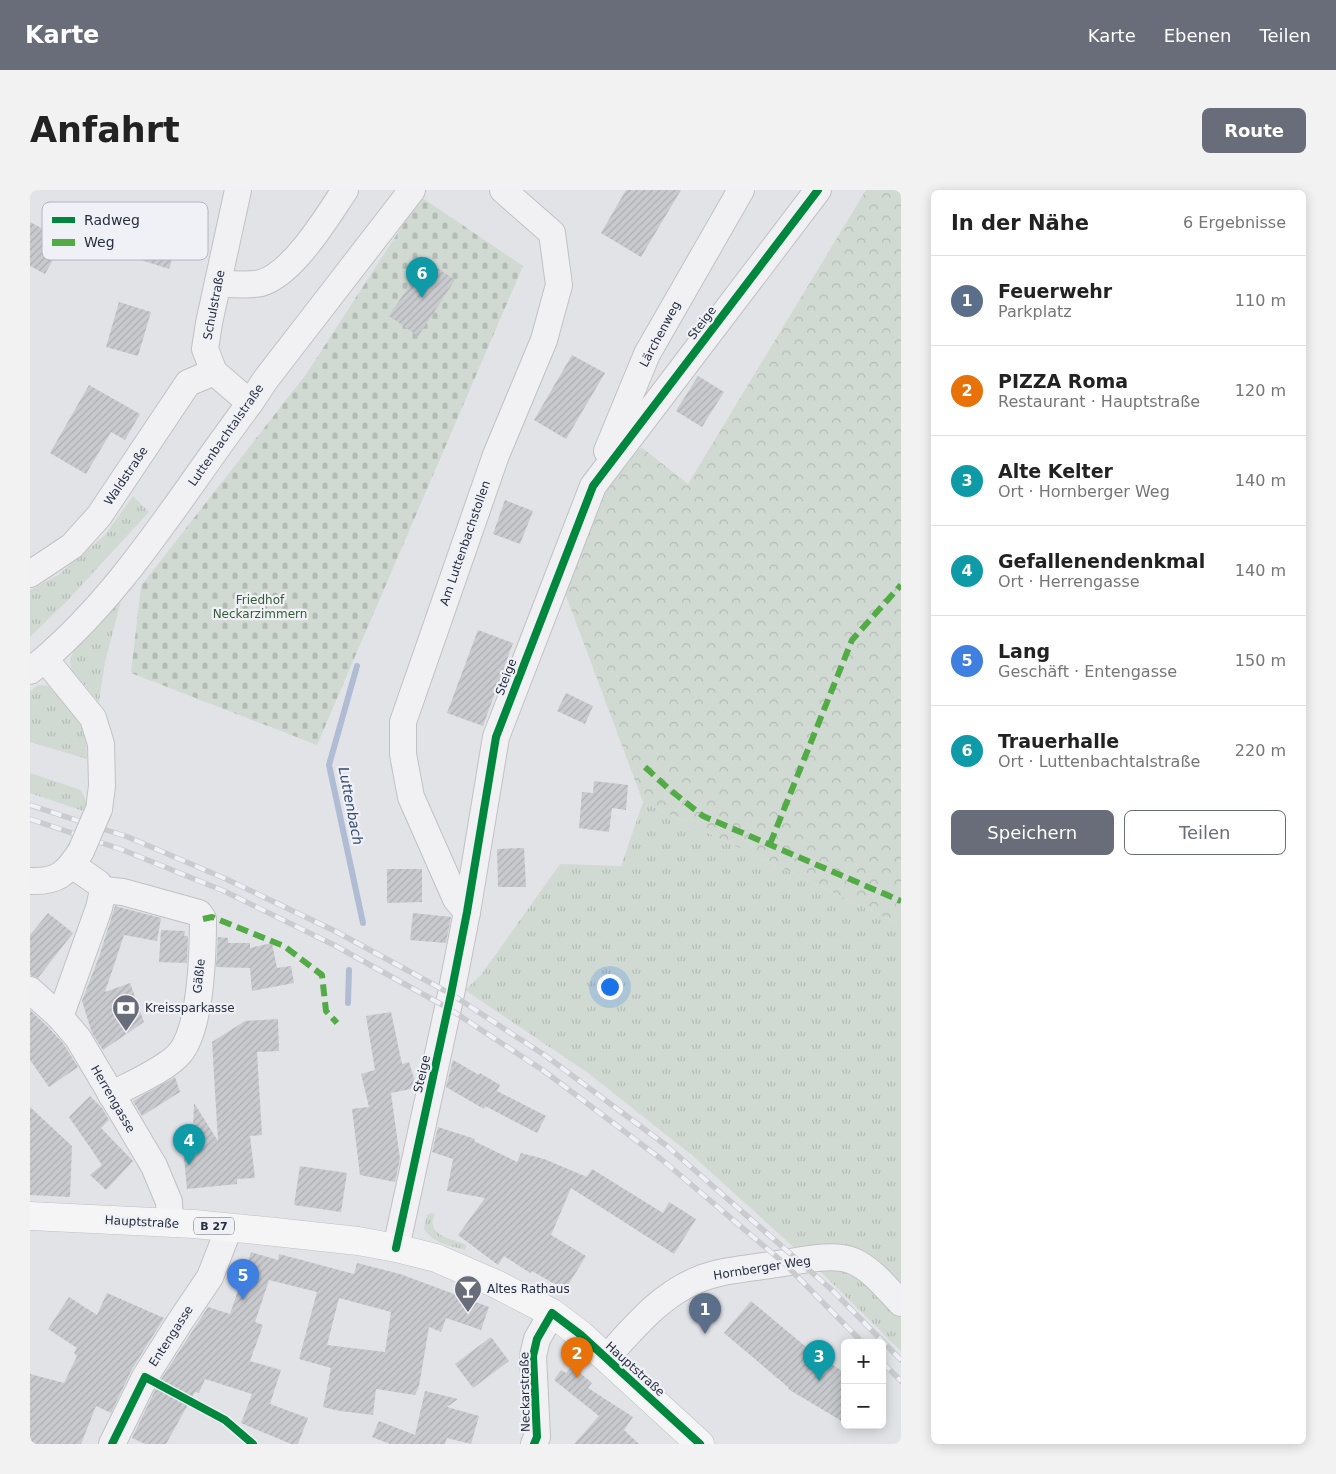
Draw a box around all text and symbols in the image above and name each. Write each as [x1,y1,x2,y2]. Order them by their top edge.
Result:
text: Karte [25,21,99,49]
text: Karte [1088,25,1136,46]
text: Ebenen [1164,25,1232,46]
text: Teilen [1260,25,1311,46]
button: Route [1202,108,1306,153]
text: Anfahrt [30,110,180,150]
legend [42,202,208,260]
text: In der Nähe [951,211,1089,235]
text: Radweg [84,212,140,228]
text: 6 Ergebnisse [1183,213,1286,232]
text: Weg [84,234,115,250]
pin: 6 [406,257,438,298]
street label: Schulstraße [200,269,228,341]
text: Feuerwehr [998,280,1112,302]
text: 1 [961,291,973,310]
text: 110 m [1235,291,1286,310]
street label: Lärchenweg [637,299,683,369]
text: Parkplatz [998,302,1072,321]
street label: Steige [685,304,719,342]
text: PIZZA Roma [998,370,1128,392]
street label: Luttenbachtalstraße [185,381,267,489]
text: 2 [961,381,973,400]
text: 120 m [1235,381,1286,400]
text: Restaurant · Hauptstraße [998,392,1200,411]
street label: Waldstraße [101,444,151,508]
text: Alte Kelter [998,460,1113,482]
text: 3 [961,471,973,490]
text: 140 m [1235,471,1286,490]
street label: Am Luttenbachstollen [437,479,493,607]
text: Ort · Hornberger Weg [998,482,1170,501]
text: Gefallenendenkmal [998,550,1205,572]
text: 4 [961,561,973,580]
text: 140 m [1235,561,1286,580]
text: Ort · Herrengasse [998,572,1140,591]
park label: Friedhof Neckarzimmern [213,593,307,621]
text: Lang [998,640,1050,662]
text: 5 [961,651,973,670]
text: 150 m [1235,651,1286,670]
street label: Steige [493,657,519,697]
text: Geschäft · Entengasse [998,662,1177,681]
text: Trauerhalle [998,730,1119,752]
text: 6 [961,741,973,760]
text: 220 m [1235,741,1286,760]
text: Ort · Luttenbachtalstraße [998,752,1200,771]
water label: Luttenbach [336,766,366,846]
button: Speichern [951,810,1114,855]
button: Teilen [1124,810,1286,855]
street label: Gäßle [190,958,208,994]
your location [597,974,623,1000]
bank icon: Kreissparkasse [111,993,141,1032]
place label: Kreissparkasse [145,1001,235,1015]
street label: Steige [411,1054,433,1094]
street label: Herrengasse [88,1063,138,1135]
pin: 4 [173,1124,205,1165]
street label: Hauptstraße [104,1213,180,1231]
road number: B 27 [194,1218,234,1234]
street label: Hornberger Weg [712,1253,812,1283]
pin: 5 [227,1259,259,1300]
bar icon: Altes Rathaus [453,1274,483,1313]
place label: Altes Rathaus [487,1282,570,1296]
pin: 1 [689,1293,721,1334]
street label: Entengasse [146,1303,196,1369]
pin: 2 [561,1337,593,1378]
street label: Hauptstraße [603,1339,667,1399]
map controls [841,1339,886,1429]
button: + [841,1339,886,1384]
pin: 3 [803,1340,835,1381]
street label: Neckarstraße [517,1352,533,1432]
button: − [841,1384,886,1429]

